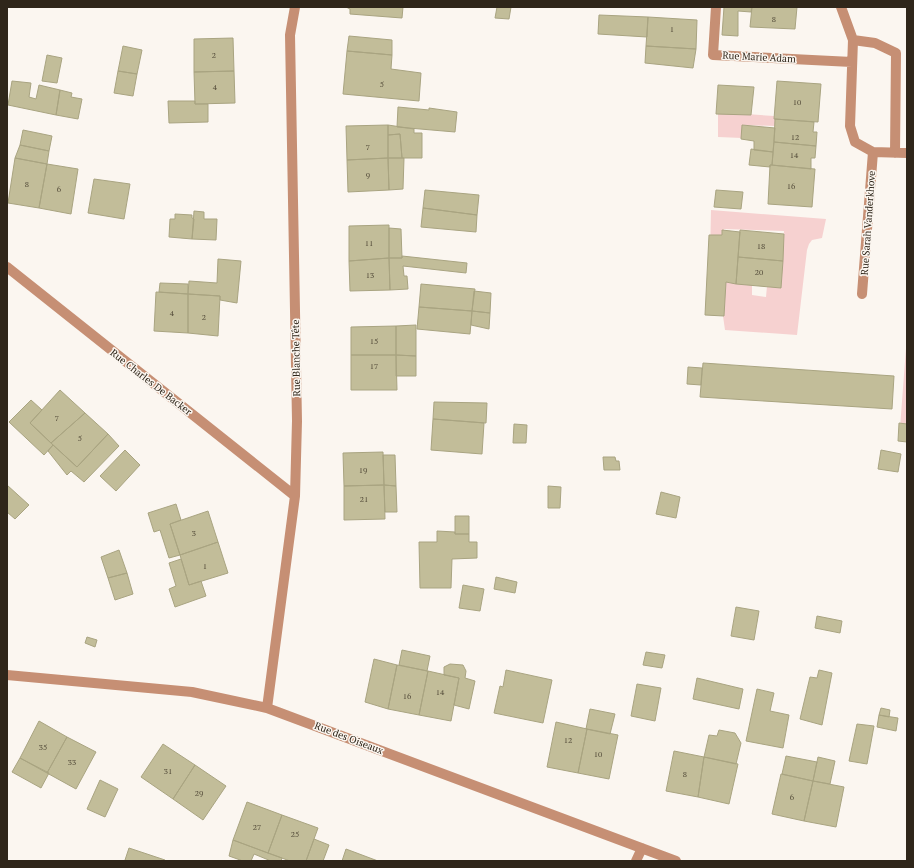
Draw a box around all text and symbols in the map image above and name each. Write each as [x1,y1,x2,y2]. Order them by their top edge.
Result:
house number: 8 [772,14,776,24]
house number: 1 [670,24,674,34]
street label: Rue Marie Adam [722,49,796,65]
house number: 2 [212,50,216,60]
house number: 5 [380,79,384,89]
house number: 4 [213,82,218,92]
house number: 10 [793,97,801,107]
house number: 12 [791,132,799,142]
house number: 7 [366,142,370,152]
house number: 14 [790,150,799,160]
house number: 9 [366,170,370,180]
street label: Rue Sarah Vanderkhove [858,170,878,276]
house number: 8 [25,179,29,189]
house number: 16 [787,181,796,191]
house number: 6 [57,184,62,194]
house number: 11 [365,238,373,248]
house number: 18 [757,241,765,251]
house number: 20 [755,267,763,277]
house number: 13 [366,270,374,280]
house number: 4 [170,308,175,318]
house number: 2 [202,312,206,322]
street label: Rue Blanche Tête [289,319,303,397]
house number: 15 [370,336,378,346]
street label: Rue Charles De Backer [108,346,194,418]
house number: 17 [370,361,378,371]
house number: 7 [55,413,59,423]
house number: 5 [78,433,82,443]
house number: 19 [359,465,367,475]
house number: 21 [360,494,368,504]
house number: 3 [192,528,196,538]
house number: 1 [203,561,207,571]
house number: 14 [436,687,445,697]
house number: 16 [403,691,412,701]
street label: Rue des Oiseaux [313,719,386,757]
house number: 12 [564,735,572,745]
house number: 35 [39,742,47,752]
house number: 10 [594,749,602,759]
house number: 33 [68,757,76,767]
house number: 31 [164,766,172,776]
house number: 8 [683,769,687,779]
house number: 29 [195,788,203,798]
house number: 6 [790,792,795,802]
house number: 27 [253,822,261,832]
house number: 25 [291,829,299,839]

